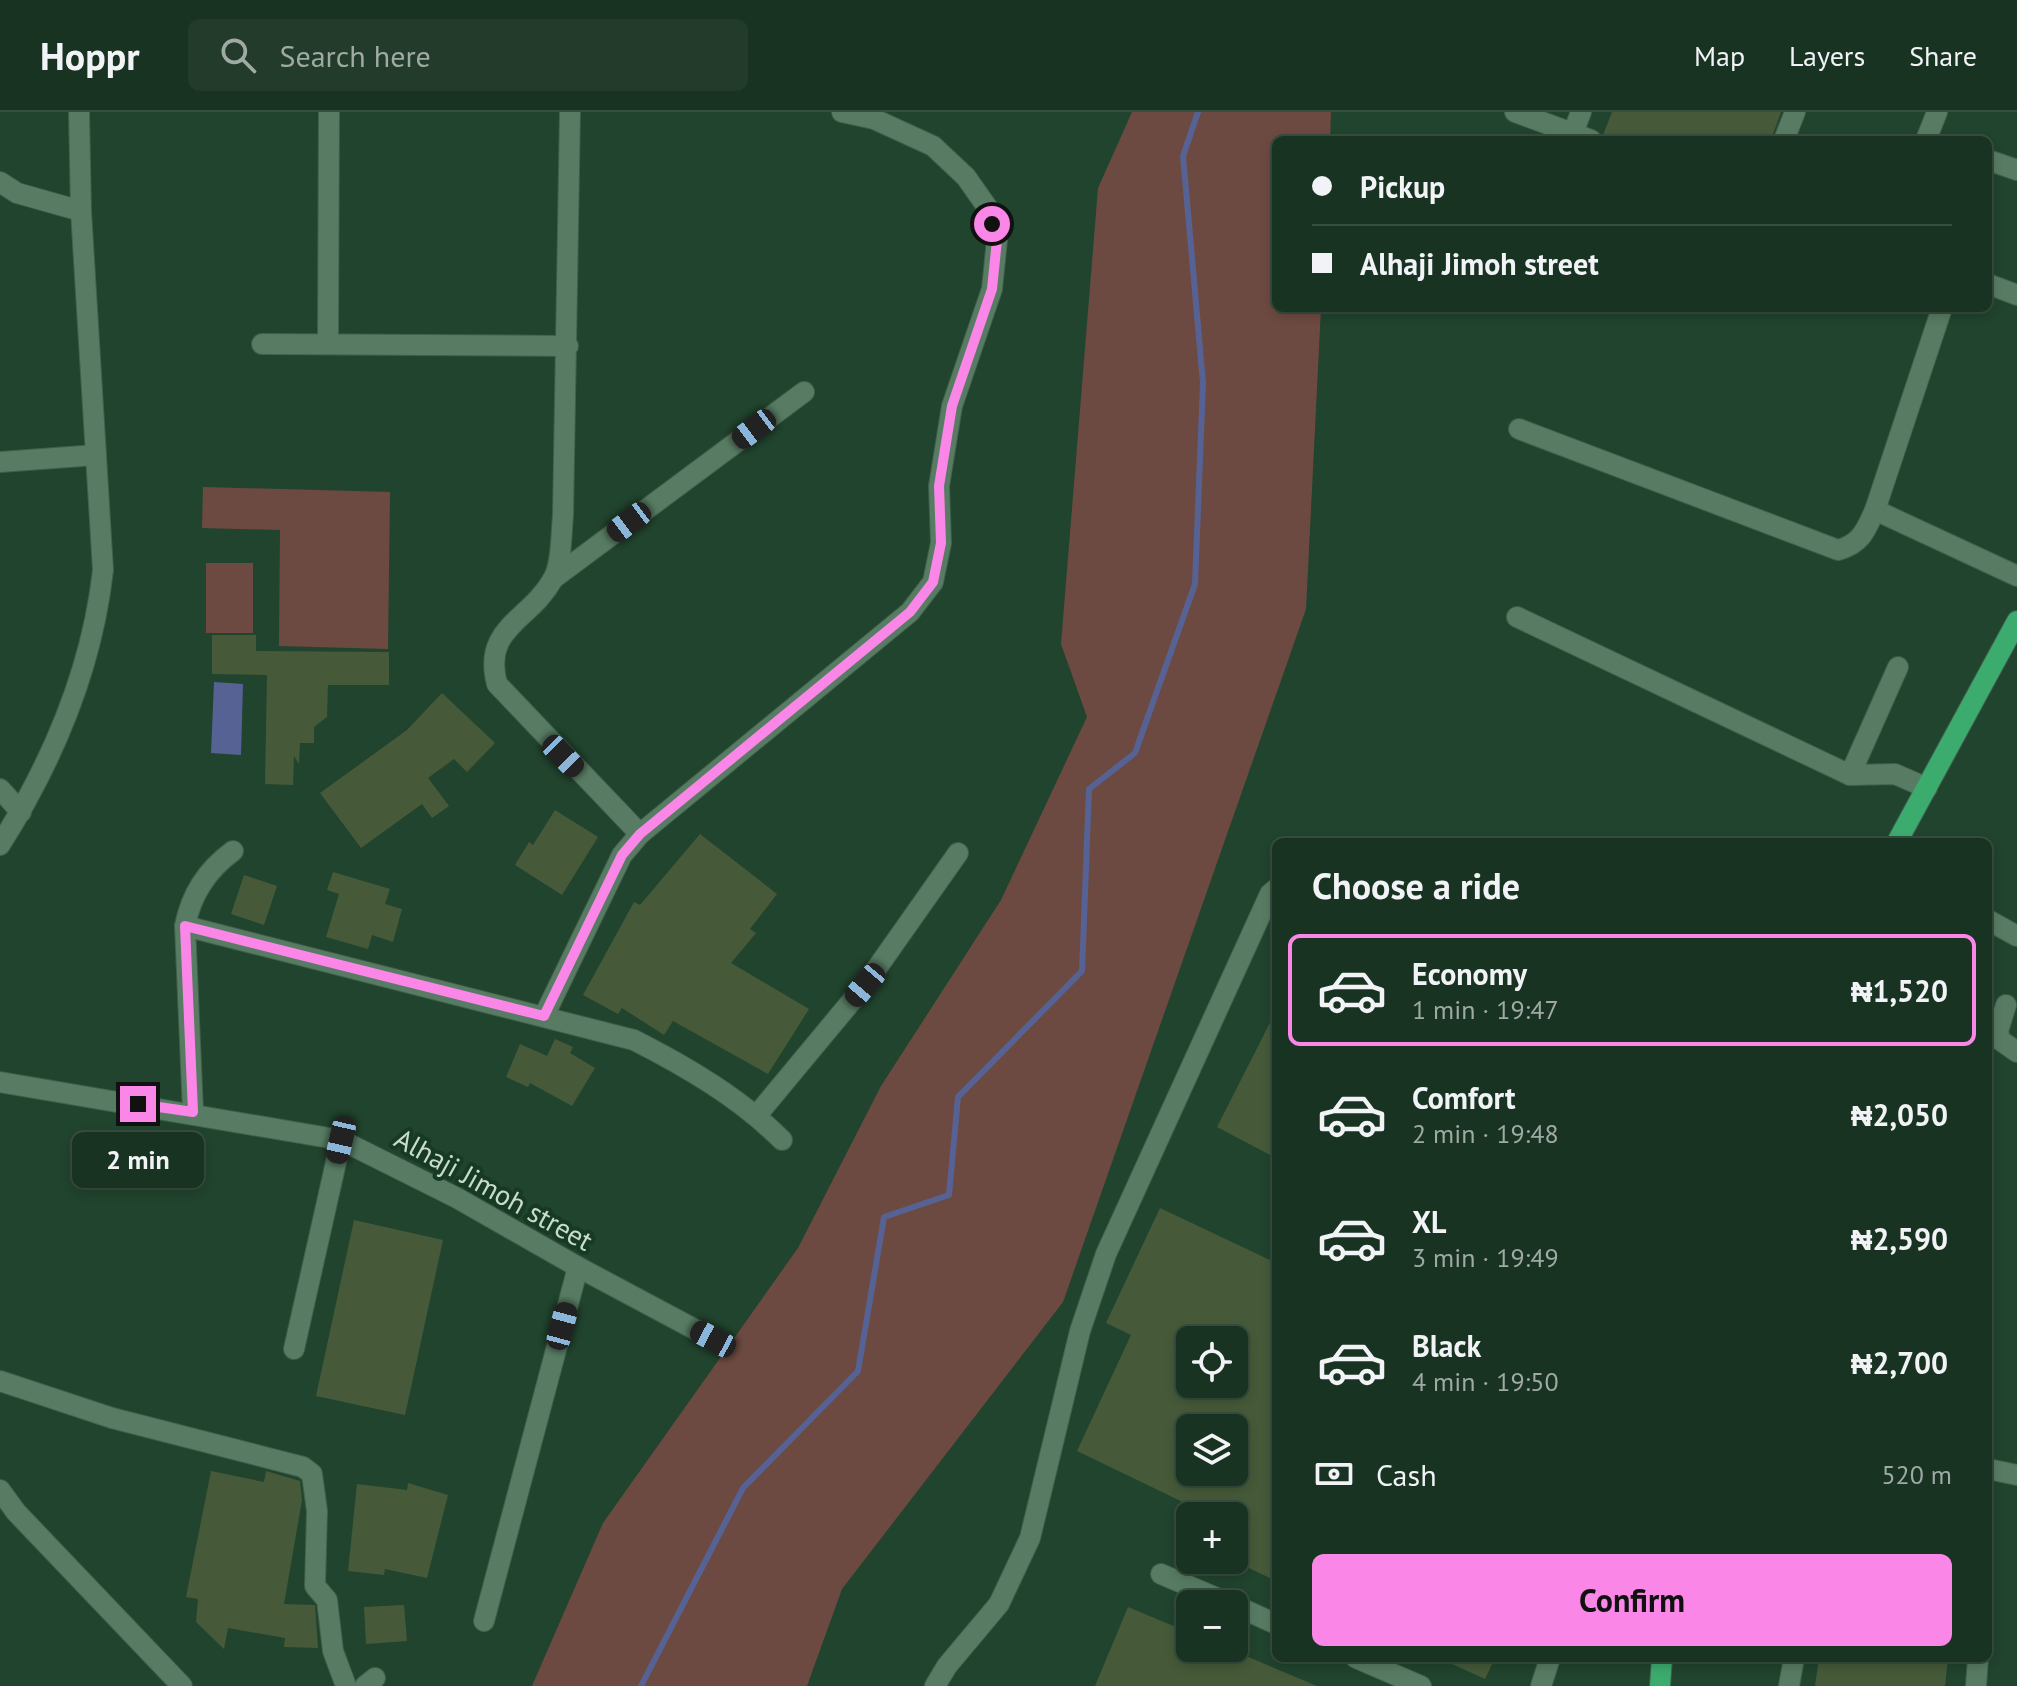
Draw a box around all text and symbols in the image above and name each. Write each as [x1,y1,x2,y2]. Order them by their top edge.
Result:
search box [188,19,748,91]
text: Hoppr [40,31,140,80]
icon: search [216,33,260,77]
text: Search here [280,36,431,75]
text: Map [1694,37,1745,74]
text: Layers [1789,37,1865,74]
text: Share [1909,37,1977,74]
text: Pickup [1360,167,1445,206]
route start [974,206,1010,242]
text: Alhaji Jimoh street [1360,244,1599,283]
car [728,405,780,453]
car [603,498,655,546]
car [538,730,588,782]
text: Choose a ride [1312,862,1520,909]
icon: car [1316,954,1388,1026]
text: Economy [1412,954,1527,993]
car [840,959,890,1011]
text: ₦1,520 [1851,971,1948,1010]
text: 1 min · 19:47 [1412,993,1559,1026]
icon: car [1316,1078,1388,1150]
text: Comfort [1412,1078,1515,1117]
route end [120,1086,156,1122]
text: ₦2,050 [1851,1095,1948,1134]
car [324,1114,358,1166]
text: 2 min · 19:48 [1412,1117,1559,1150]
street label: Alhaji Jimoh street [388,1119,600,1259]
callout: 2 min [72,1132,204,1188]
text: 2 min [106,1143,170,1176]
icon: car [1316,1202,1388,1274]
text: XL [1412,1202,1446,1241]
text: ₦2,590 [1851,1219,1948,1258]
text: 3 min · 19:49 [1412,1241,1559,1274]
car [544,1300,580,1352]
car [686,1317,740,1361]
map controls [1176,1326,1248,1662]
button: locate [1176,1326,1248,1398]
icon: car [1316,1326,1388,1398]
text: Black [1412,1326,1481,1365]
text: ₦2,700 [1851,1343,1948,1382]
text: 4 min · 19:50 [1412,1365,1559,1398]
button: layers [1176,1414,1248,1486]
icon: cash [1312,1452,1356,1496]
text: Cash [1376,1455,1437,1494]
text: 520 m [1881,1458,1952,1491]
button: + [1176,1502,1248,1574]
button: Confirm [1312,1554,1952,1646]
button: − [1176,1590,1248,1662]

